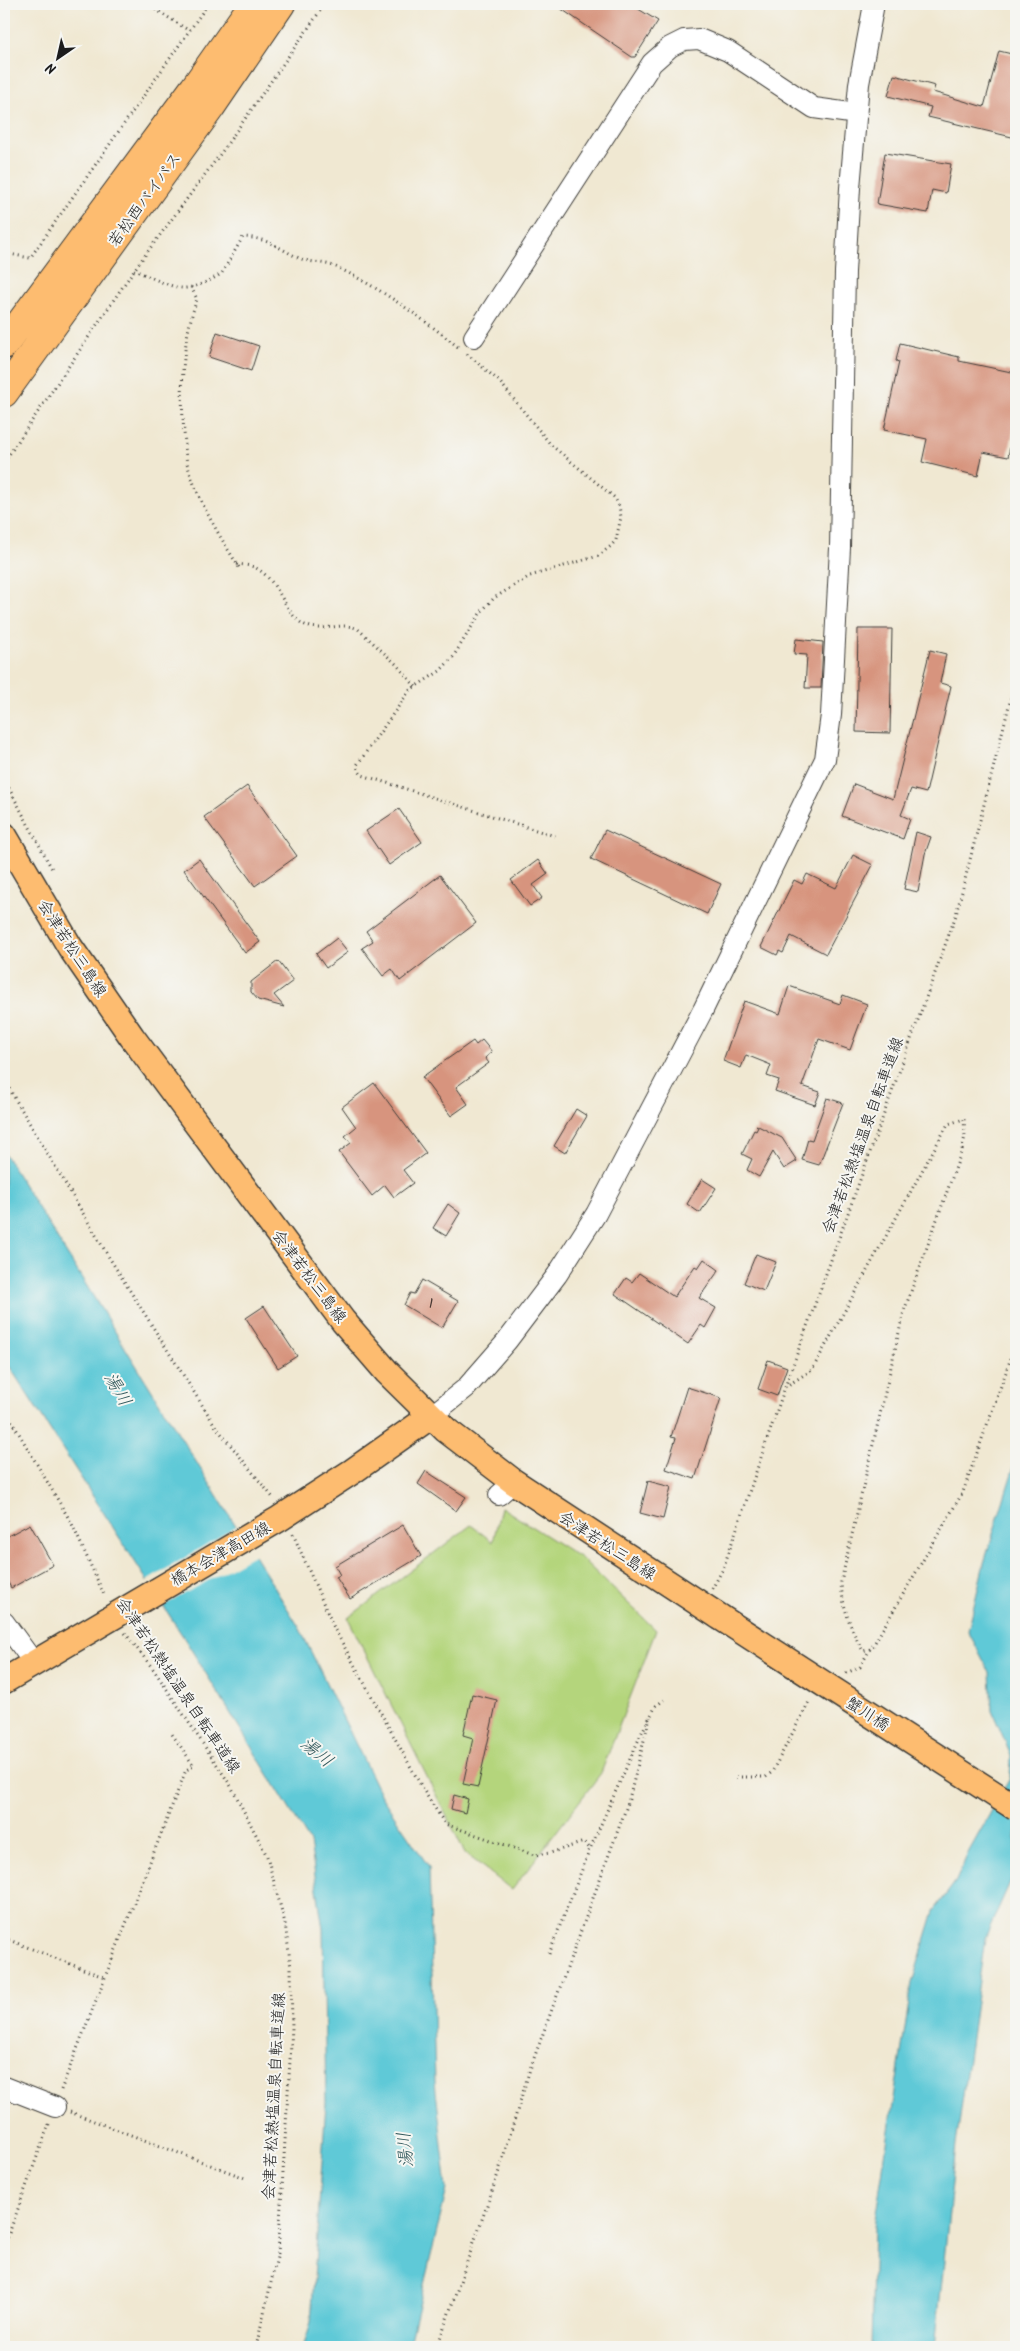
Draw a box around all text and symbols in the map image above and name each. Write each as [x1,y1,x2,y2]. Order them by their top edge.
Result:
north arrow [32,32,82,82]
text: N [41,56,61,80]
street label: 若松西バイパス [102,147,188,252]
street label: 会津若松三島線 [31,895,113,1003]
street label: 会津若松熱塩温泉自転車道線 [816,1034,911,1238]
street label: 会津若松三島線 [265,1225,352,1329]
house number: 1 [429,1293,433,1315]
water label: 湯川 [95,1367,138,1413]
street label: 会津若松三島線 [553,1505,661,1587]
street label: 橋本会津高田線 [166,1515,276,1593]
street label: 会津若松熱塩温泉自転車道線 [109,1593,246,1779]
street label: 蟹川橋 [840,1691,894,1738]
water label: 湯川 [293,1730,339,1776]
street label: 会津若松熱塩温泉自転車道線 [257,1992,292,2201]
water label: 湯川 [390,2130,423,2169]

